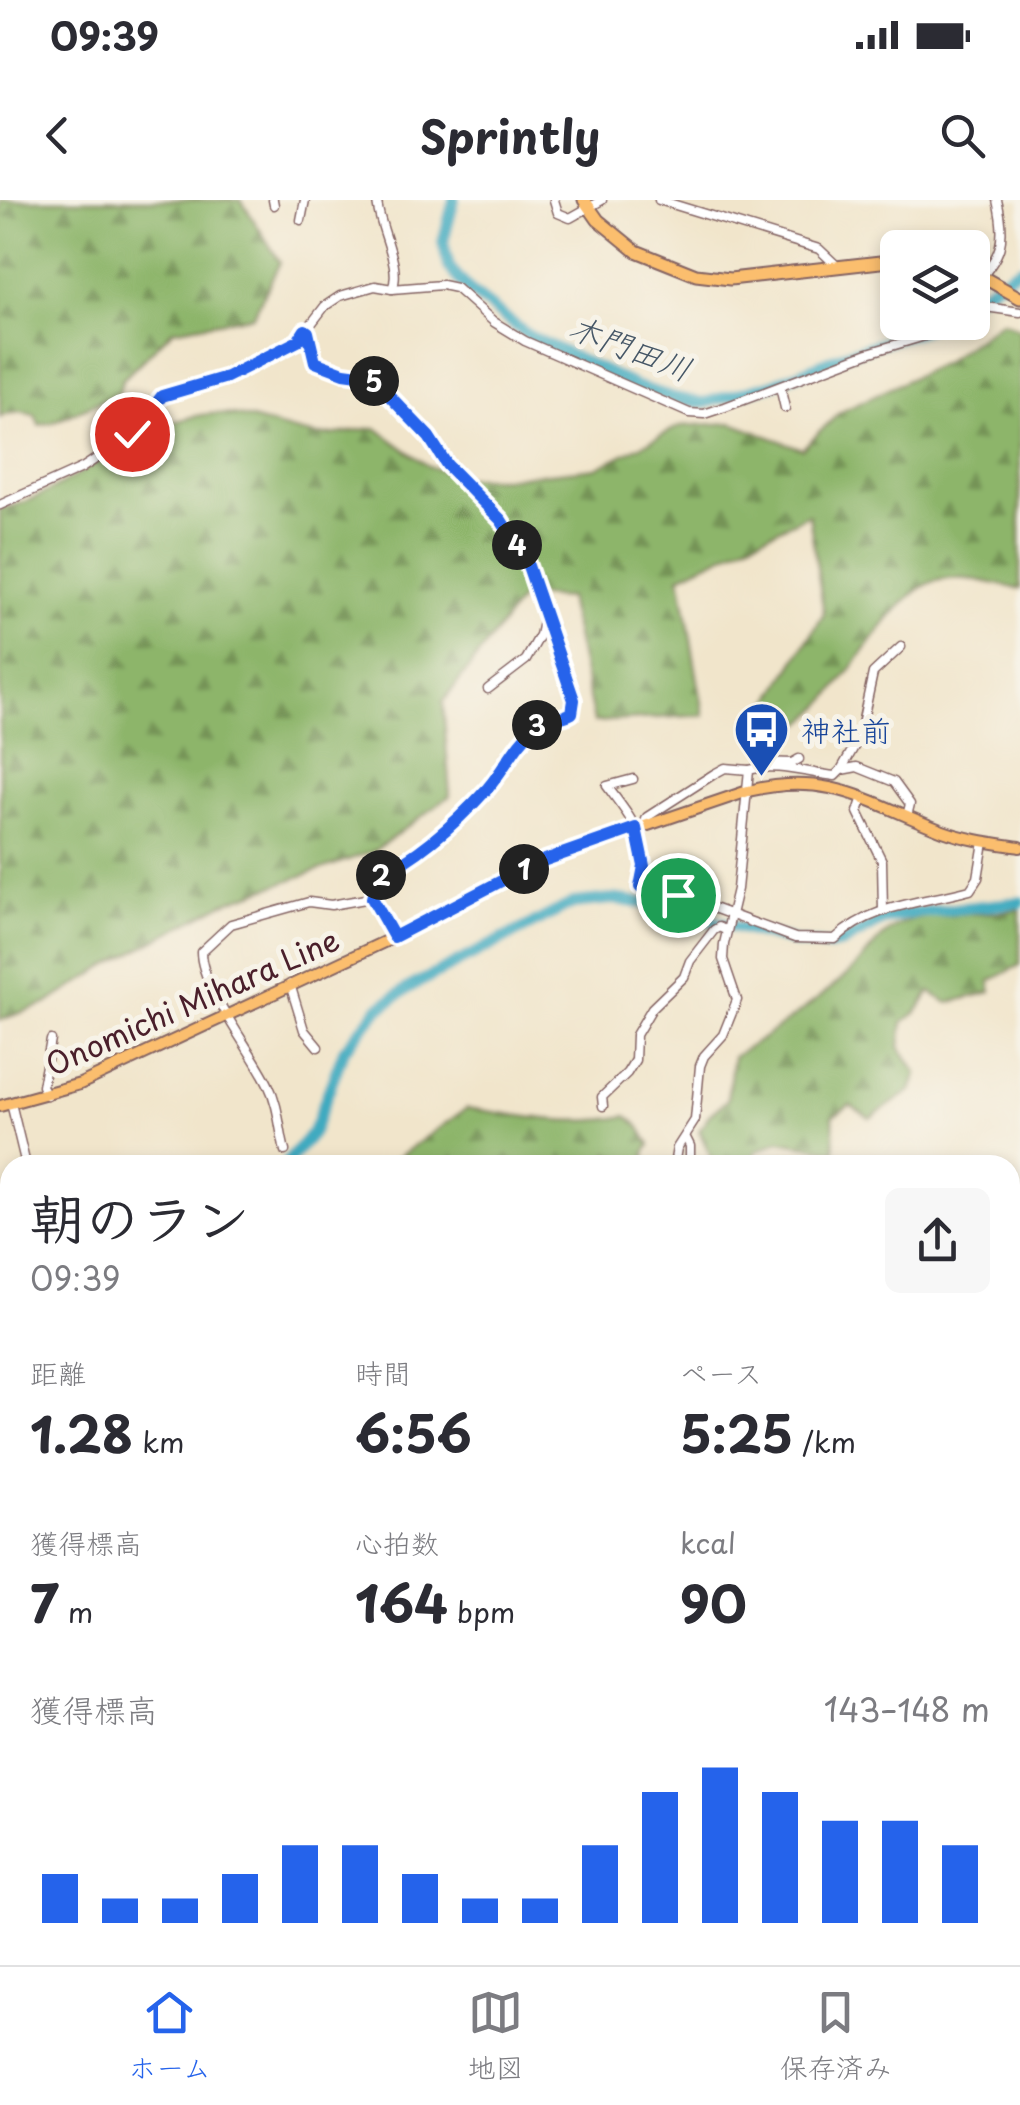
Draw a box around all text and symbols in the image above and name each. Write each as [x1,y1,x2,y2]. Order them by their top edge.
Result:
text: 09:39 [50,7,159,64]
text: Sprintly [420,101,600,169]
icon: back [30,108,85,163]
icon: search [935,108,990,163]
map controls [880,230,990,340]
button: layers [880,230,990,340]
water label: 木門田川 [563,302,699,392]
pin: 5 [349,356,399,406]
text: 5 [365,359,383,402]
pin [90,392,175,477]
icon: check [105,407,160,462]
pin: 4 [492,520,542,570]
text: 4 [507,523,527,566]
bus stop icon: 神社前 [732,699,792,778]
pin: 3 [512,700,562,750]
text: 3 [528,703,546,746]
place label: 神社前 [801,707,891,752]
pin: 1 [499,844,549,894]
text: 1 [517,847,531,890]
pin: 2 [356,850,406,900]
text: 2 [371,853,391,896]
pin [636,853,721,938]
icon: arrive [651,868,706,923]
street label: Onomichi Mihara Line [38,916,346,1086]
text: 朝のラン [30,1175,250,1258]
button: share [885,1188,990,1293]
text: 09:39 [30,1254,120,1302]
text: 距離 [30,1351,86,1394]
text: 時間 [355,1351,411,1394]
text: ペース [680,1351,762,1394]
text: 1.28 [30,1394,133,1470]
text: 6:56 [355,1394,472,1470]
text: 5:25 [680,1394,793,1470]
text: km [133,1420,184,1463]
text: /km [793,1420,856,1463]
text: 獲得標高 [30,1521,142,1564]
text: 心拍数 [355,1521,439,1564]
text: kcal [680,1521,736,1564]
text: 7 [30,1564,59,1640]
text: 164 [355,1564,448,1640]
text: 90 [680,1564,747,1640]
text: m [59,1590,93,1633]
text: bpm [448,1590,515,1633]
text: 獲得標高 [30,1685,158,1733]
text: 143–148 m [824,1685,990,1733]
tab: ホーム [128,1985,211,2088]
tab: 地図 [467,1985,523,2088]
tab: 保存済み [780,1985,892,2088]

